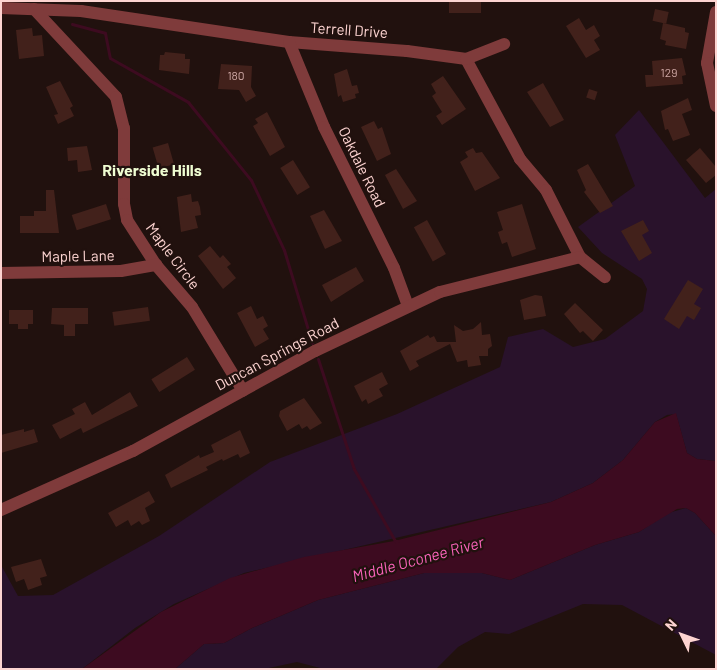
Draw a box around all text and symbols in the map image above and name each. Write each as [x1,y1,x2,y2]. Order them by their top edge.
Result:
street label: Terrell Drive [310,18,388,42]
house number: 129 [661,66,677,80]
house number: 180 [227,69,245,83]
street label: Oakdale Road [335,124,389,210]
district label: Riverside Hills [102,160,202,180]
street label: Maple Circle [142,219,204,293]
street label: Maple Lane [41,246,115,266]
street label: Duncan Springs Road [212,314,342,394]
water label: Middle Oconee River [350,532,486,586]
north arrow [657,610,707,660]
text: N [661,615,680,634]

